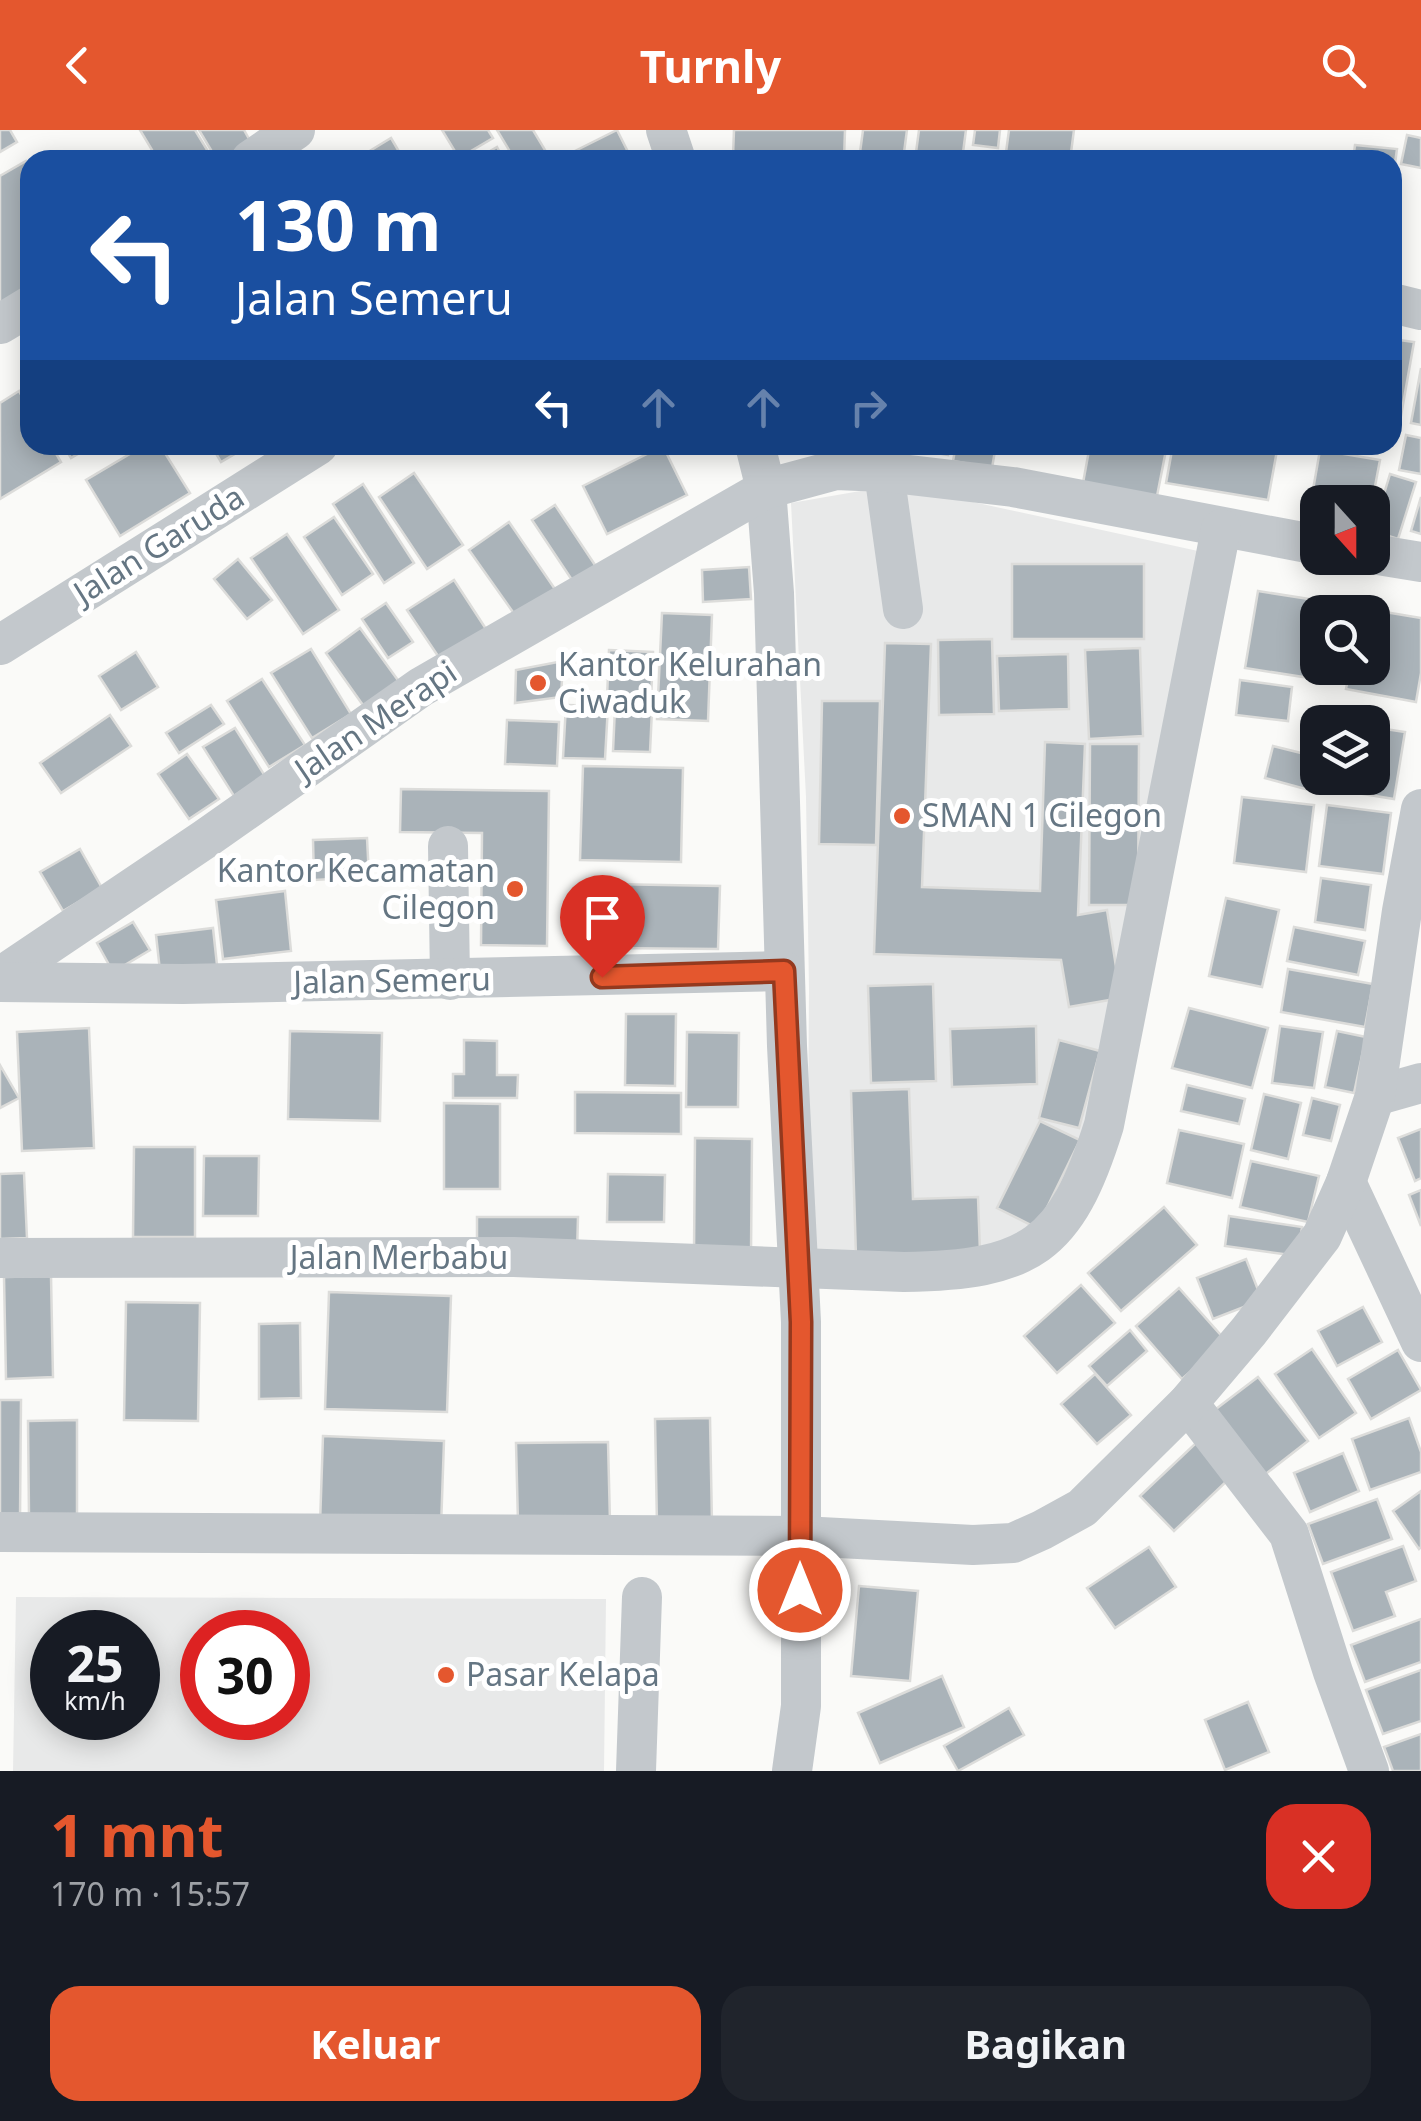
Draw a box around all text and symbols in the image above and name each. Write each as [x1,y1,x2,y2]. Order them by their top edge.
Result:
text: Turnly [640,35,781,96]
icon: back [50,38,105,93]
icon: search [1316,38,1371,93]
text: 130 m [235,176,442,272]
icon: left [70,190,200,320]
text: Jalan Semeru [235,267,513,328]
icon: left [526,380,581,435]
icon: ahead [631,380,686,435]
icon: ahead [736,380,791,435]
icon: right [841,380,896,435]
street label: Jalan Garuda [62,474,251,615]
north arrow [1300,485,1390,575]
map controls [1300,485,1390,795]
button: search [1300,595,1390,685]
place label: Kantor Kelurahan Ciwaduk [558,642,822,722]
street label: Jalan Merapi [283,650,465,791]
marker: Kantor Kelurahan Ciwaduk [527,672,549,694]
button: layers [1300,705,1390,795]
place label: SMAN 1 Cilegon [922,793,1162,836]
marker: SMAN 1 Cilegon [891,805,913,827]
place label: Kantor Kecamatan Cilegon [217,848,495,928]
pin [560,875,645,978]
marker: Kantor Kecamatan Cilegon [504,878,526,900]
icon: arrive [575,890,630,945]
street label: Jalan Semeru [290,956,491,1003]
street label: Jalan Merbabu [287,1235,508,1278]
position arrow [748,1538,852,1642]
speed limit sign: 30 [180,1610,310,1740]
text: 25 [66,1629,124,1697]
place label: Pasar Kelapa [466,1652,660,1695]
marker: Pasar Kelapa [435,1664,457,1686]
text: km/h [64,1683,126,1717]
text: 1 mnt [50,1793,223,1875]
button: close [1266,1804,1371,1909]
text: 170 m · 15:57 [50,1872,250,1915]
button: Keluar [50,1986,701,2101]
button: Bagikan [721,1986,1371,2101]

